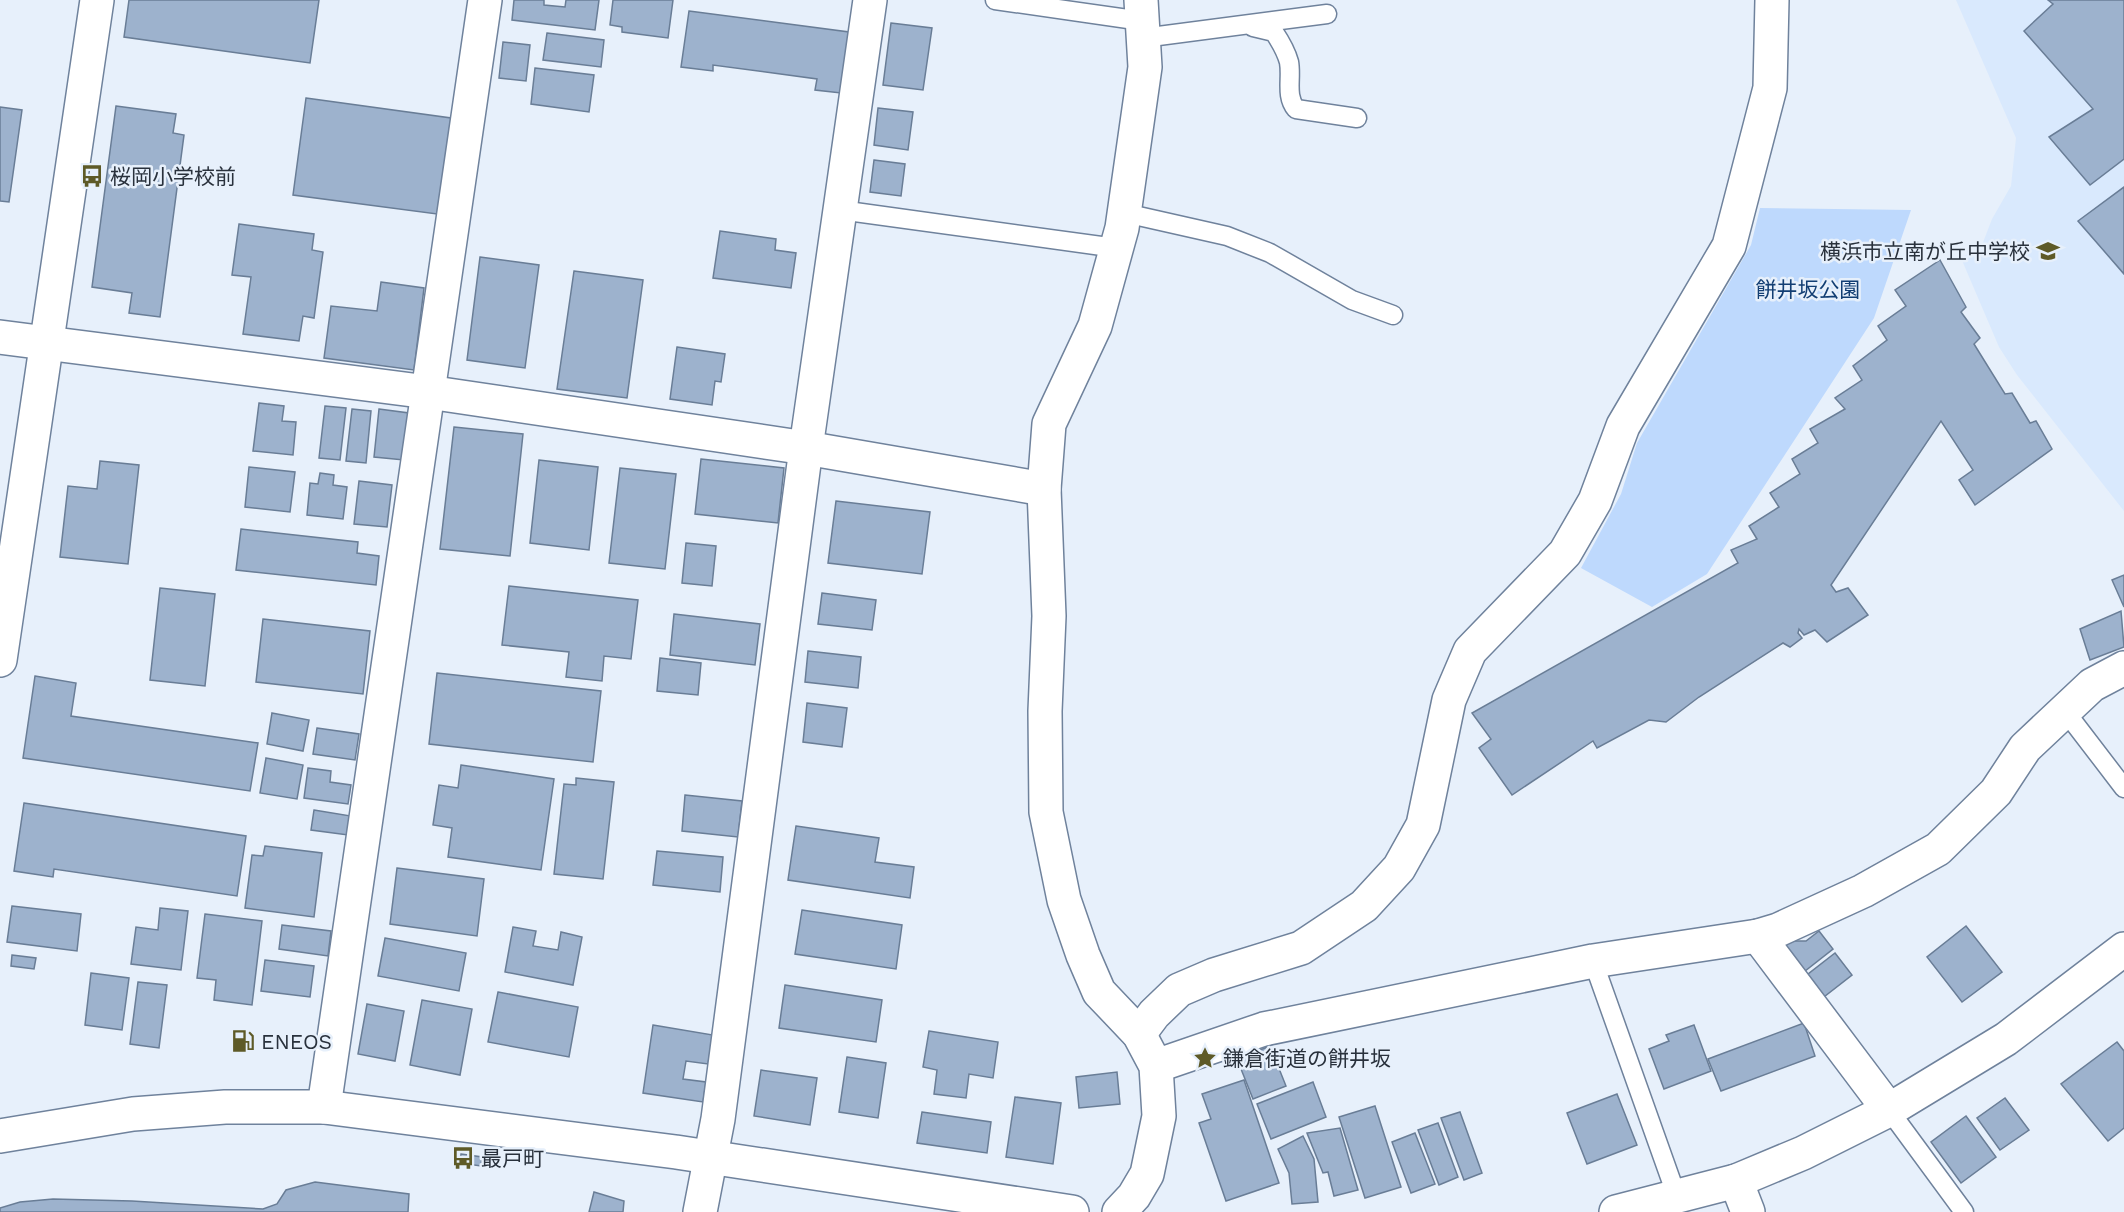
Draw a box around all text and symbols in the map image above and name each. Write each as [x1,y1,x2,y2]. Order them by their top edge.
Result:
bus stop icon: 桜岡小学校前 [79,163,105,189]
place label: 桜岡小学校前 [110,164,236,189]
school or university icon: 横浜市立南が丘中学校 [2035,238,2061,264]
place label: 横浜市立南が丘中学校 [1820,239,2030,264]
park label: 餅井坂公園 [1756,277,1861,302]
fuel station icon: ENEOS [230,1028,256,1054]
place label: ENEOS [261,1029,332,1054]
place icon: 鎌倉街道の餅井坂 [1192,1045,1218,1071]
place label: 鎌倉街道の餅井坂 [1223,1046,1391,1071]
bus stop icon: 最戸町 [450,1145,476,1171]
place label: 最戸町 [481,1146,544,1171]

